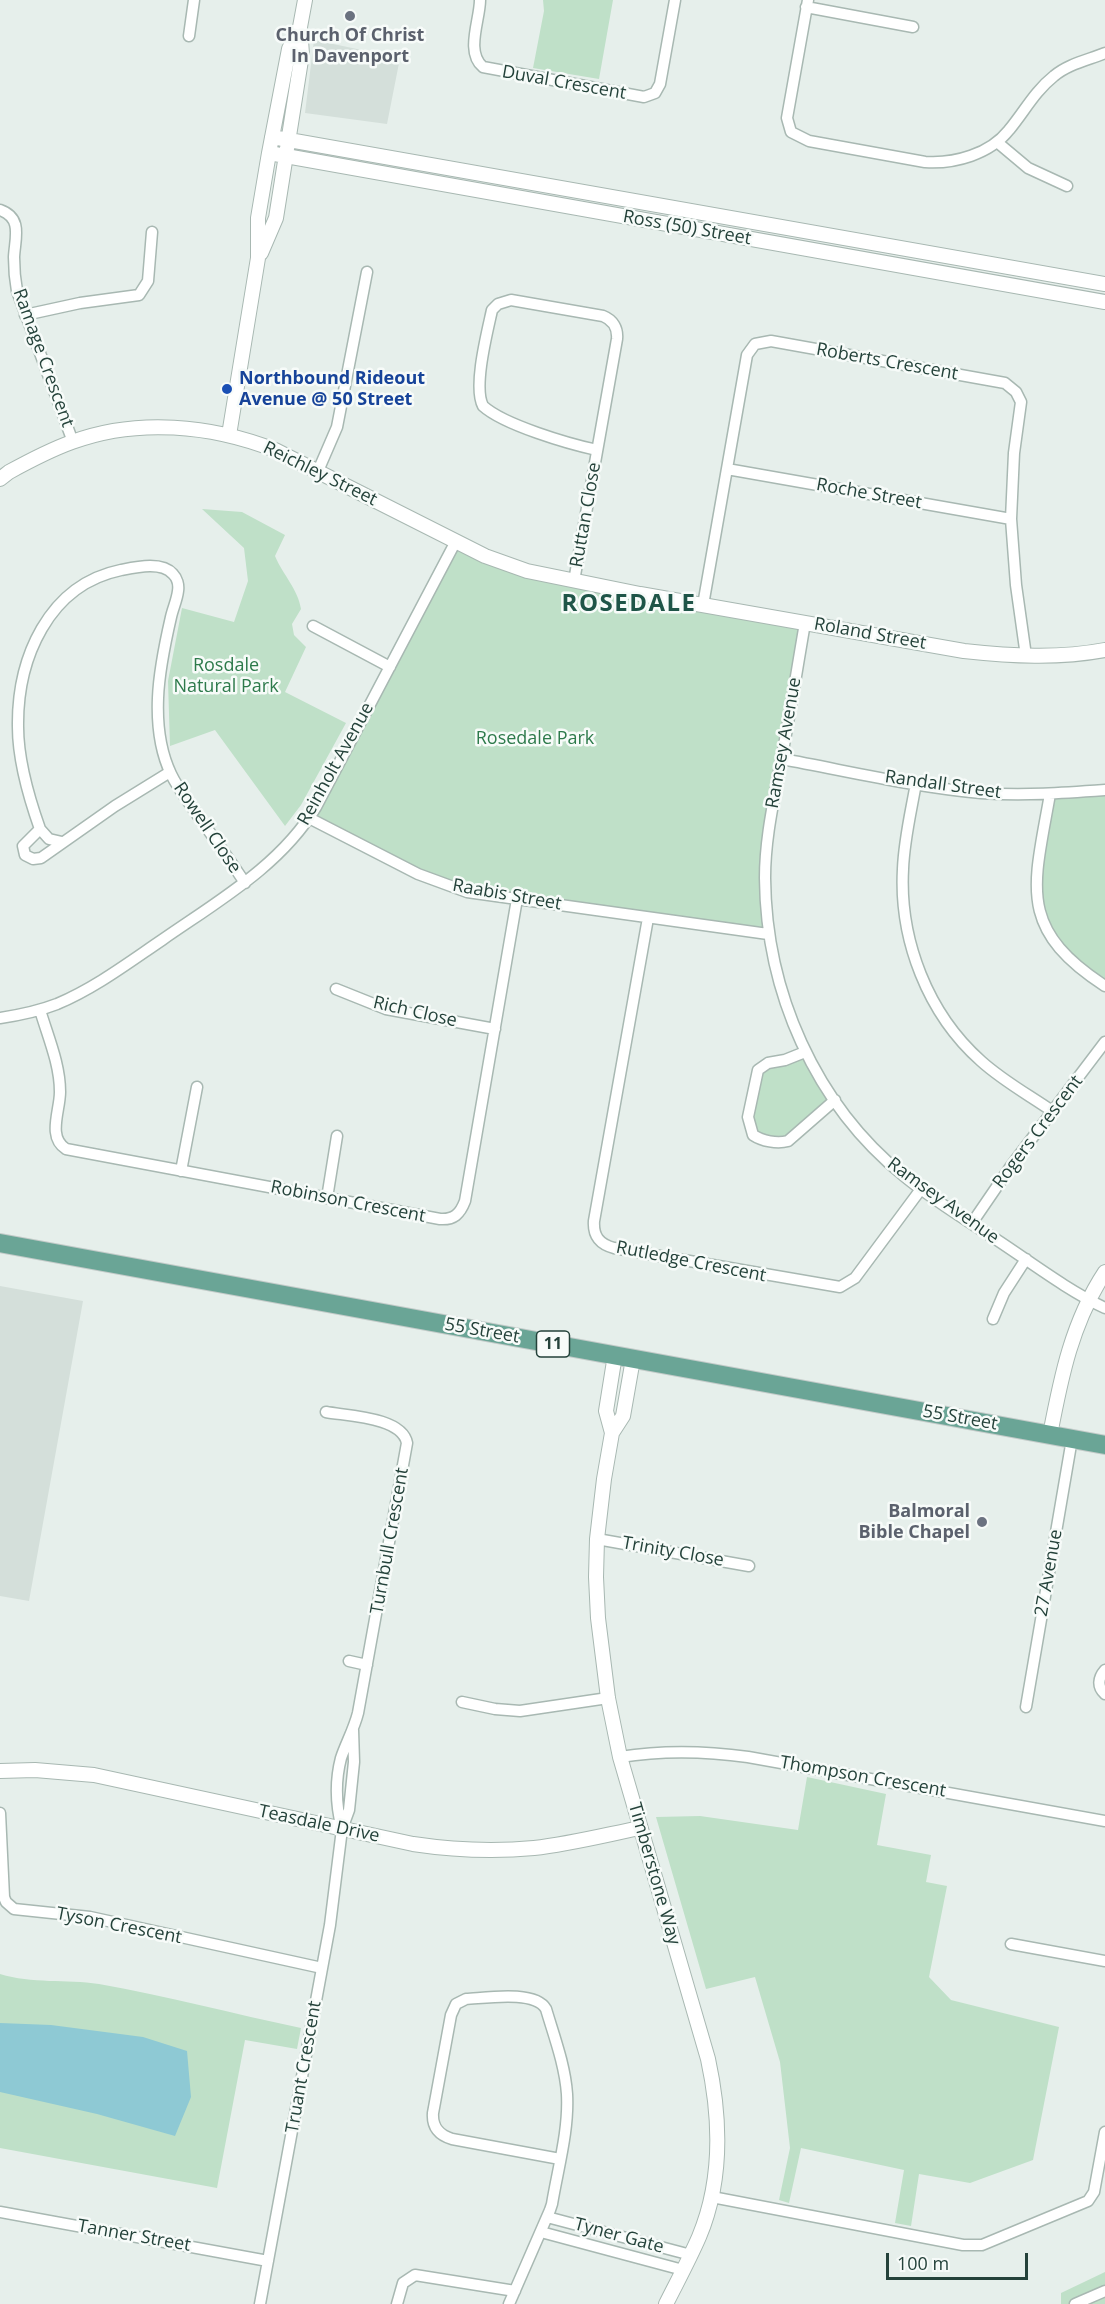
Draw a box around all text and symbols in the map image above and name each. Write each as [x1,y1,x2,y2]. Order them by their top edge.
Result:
marker: Church Of Christ In Davenport [343,9,357,23]
place label: Church Of Christ In Davenport [276,25,424,68]
street label: Duval Crescent [500,61,628,105]
street label: Ross (50) Street [621,206,753,250]
street label: Ramage Crescent [8,286,78,430]
street label: Roberts Crescent [814,339,960,385]
place label: Northbound Rideout Avenue @ 50 Street [239,368,425,410]
marker: Northbound Rideout Avenue @ 50 Street [220,382,234,396]
street label: Reichley Street [260,437,380,511]
street label: Ruttan Close [566,461,606,569]
street label: Roche Street [815,474,923,514]
district label: ROSEDALE [562,590,696,618]
street label: Roland Street [812,614,928,654]
park label: Rosdale Natural Park [173,655,279,698]
street label: Ramsey Avenue [762,676,806,810]
street label: Reinholt Avenue [293,699,379,829]
park label: Rosedale Park [476,728,594,750]
street label: Randall Street [883,766,1003,804]
street label: Rowell Close [169,778,245,878]
street label: Raabis Street [451,875,563,915]
street label: Rich Close [371,992,459,1032]
street label: Rogers Crescent [988,1071,1088,1193]
street label: Ramsey Avenue [883,1153,1003,1249]
street label: Robinson Crescent [269,1176,427,1228]
street label: Rutledge Crescent [614,1237,768,1287]
street label: 55 Street [443,1314,521,1348]
road number: 11 [536,1331,570,1357]
street label: 55 Street [921,1401,999,1435]
street label: Turnbull Crescent [366,1466,414,1616]
place label: Balmoral Bible Chapel [859,1501,970,1544]
marker: Balmoral Bible Chapel [975,1515,989,1529]
street label: 27 Avenue [1031,1528,1067,1618]
street label: Trinity Close [620,1532,726,1572]
street label: Thompson Crescent [778,1752,948,1802]
street label: Timberstone Way [623,1800,685,1948]
street label: Teasdale Drive [257,1801,381,1847]
street label: Tyson Crescent [54,1903,184,1949]
street label: Truant Crescent [282,1999,326,2135]
street label: Tyner Gate [572,2214,666,2258]
street label: Tanner Street [76,2215,192,2257]
scale bar [889,2241,1032,2279]
text: 100 m [897,2251,949,2275]

